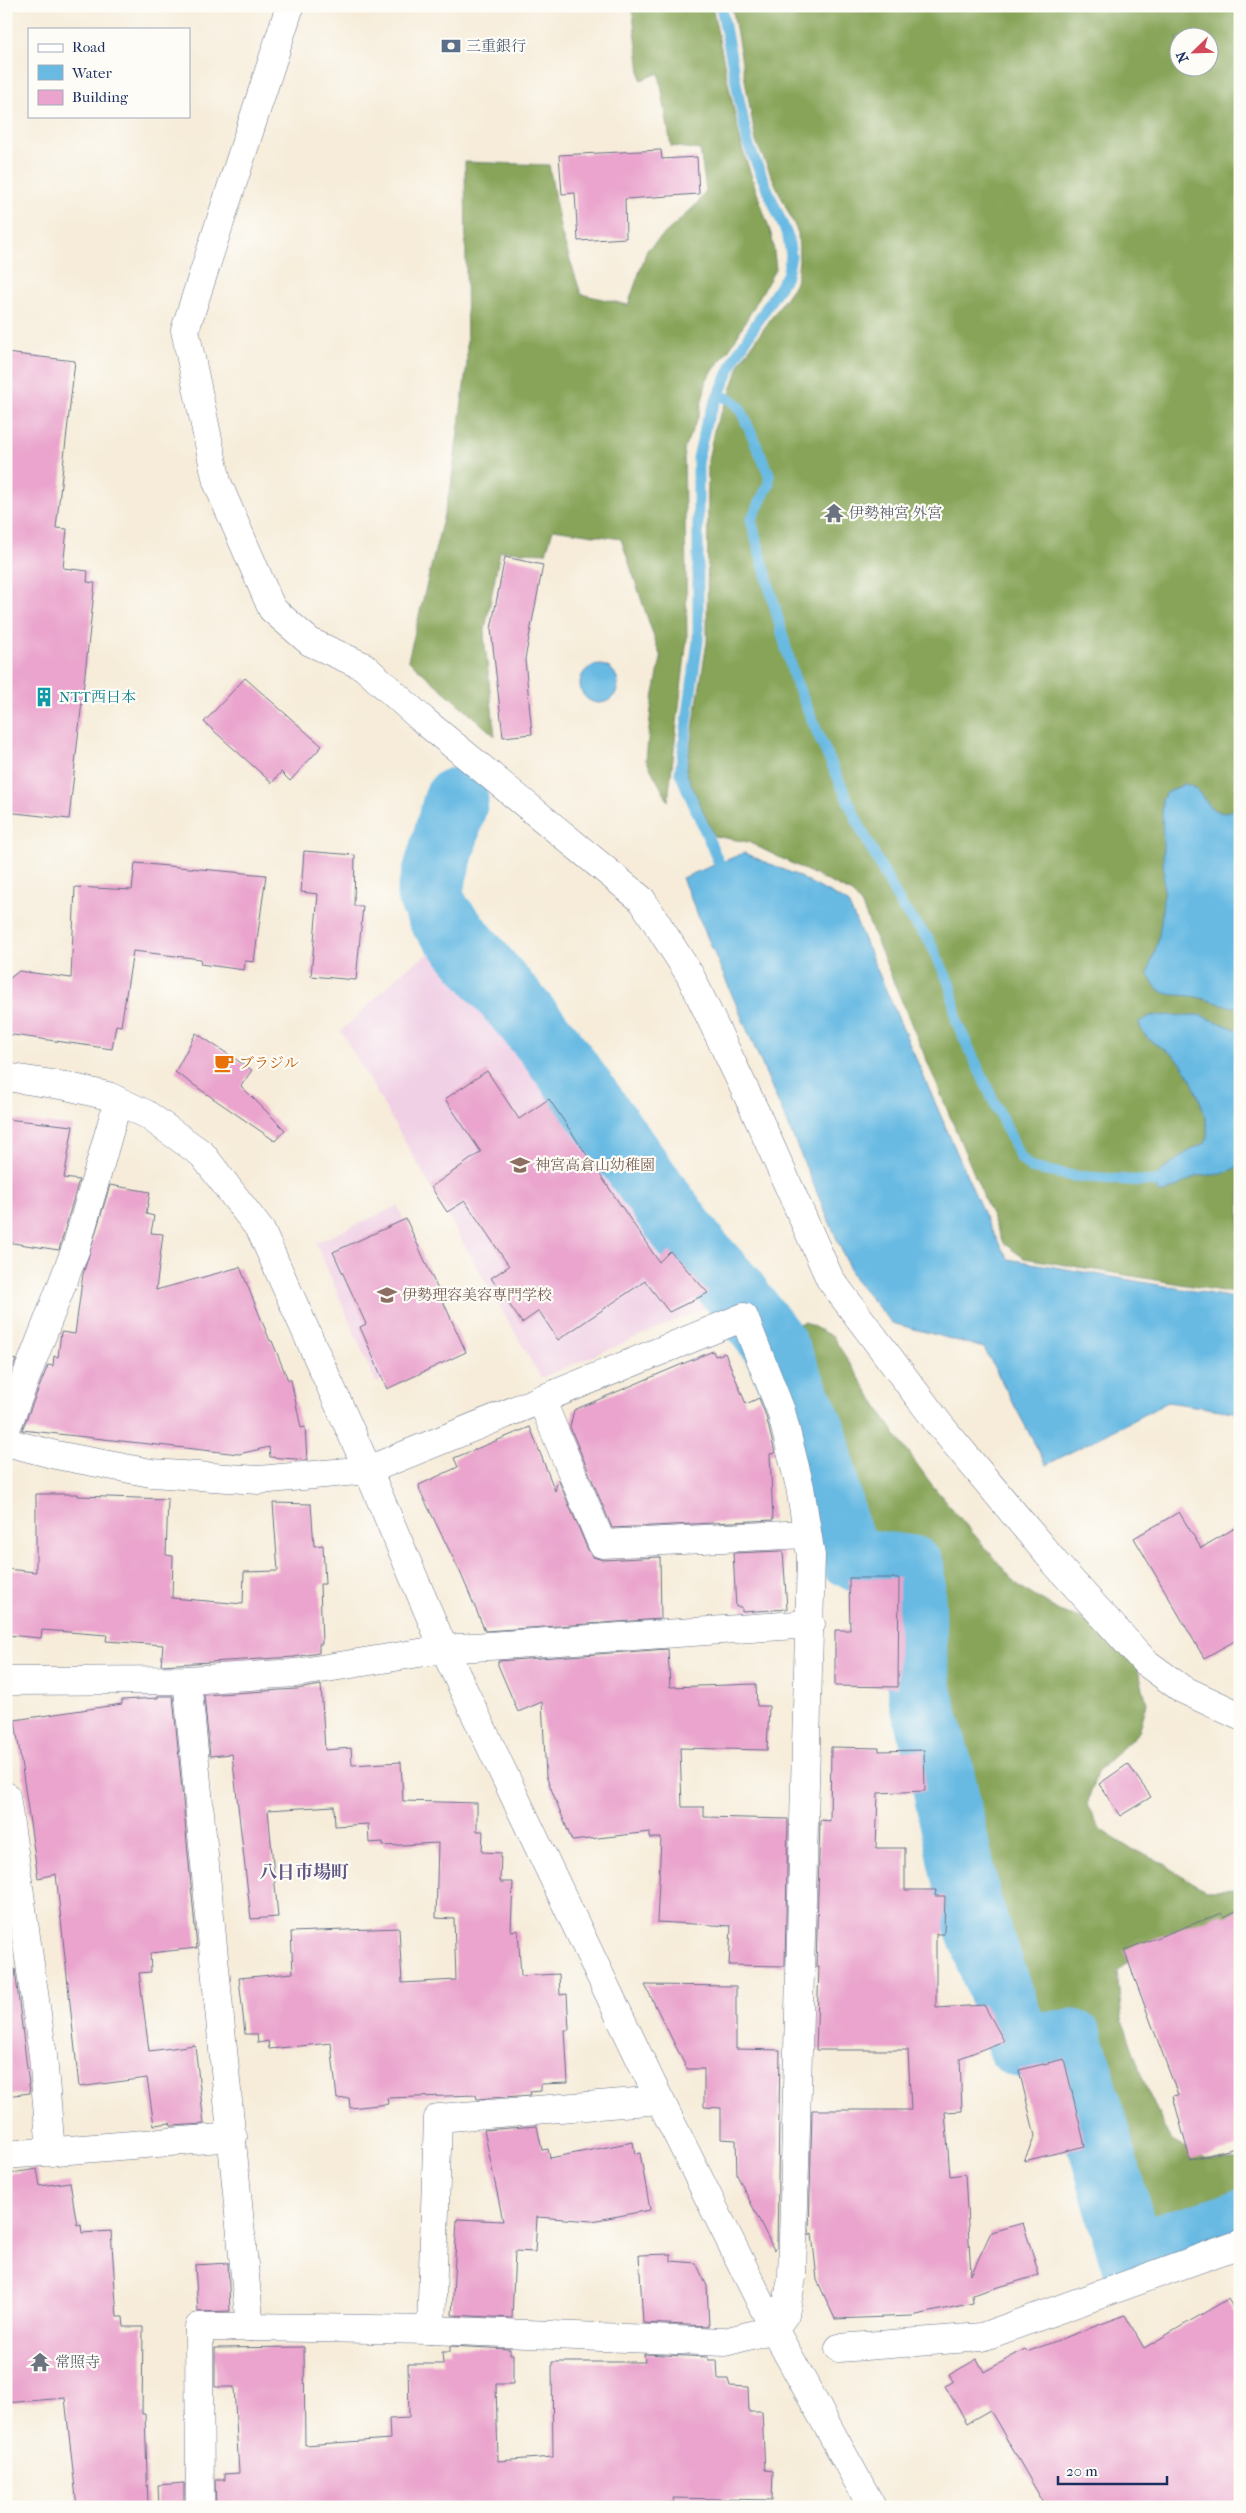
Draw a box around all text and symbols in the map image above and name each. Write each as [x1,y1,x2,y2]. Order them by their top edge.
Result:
legend [28,28,190,118]
north arrow [1168,28,1218,78]
bank icon: 三重銀行 [440,35,462,57]
place label: 三重銀行 [466,37,526,55]
text: Road [72,38,106,56]
text: N [1172,48,1192,65]
text: Water [71,64,112,82]
text: Building [72,88,129,106]
temple icon: 伊勢神宮 外宮 [823,502,845,524]
place label: 伊勢神宮 外宮 [849,504,942,522]
building icon: NTT西日本 [33,686,55,708]
place label: NTT西日本 [59,688,136,706]
cafe icon: ブラジル [213,1052,235,1074]
place label: ブラジル [239,1054,299,1072]
school or university icon: 神宮高倉山幼稚園 [509,1154,531,1176]
place label: 神宮高倉山幼稚園 [535,1156,655,1174]
school or university icon: 伊勢理容美容専門学校 [376,1284,398,1306]
place label: 伊勢理容美容専門学校 [402,1286,552,1304]
district label: 八日市場町 [259,1862,349,1883]
temple icon: 常照寺 [29,2351,51,2373]
place label: 常照寺 [55,2353,100,2371]
scale bar [1058,2453,1167,2485]
text: 20 m [1066,2462,1098,2480]

